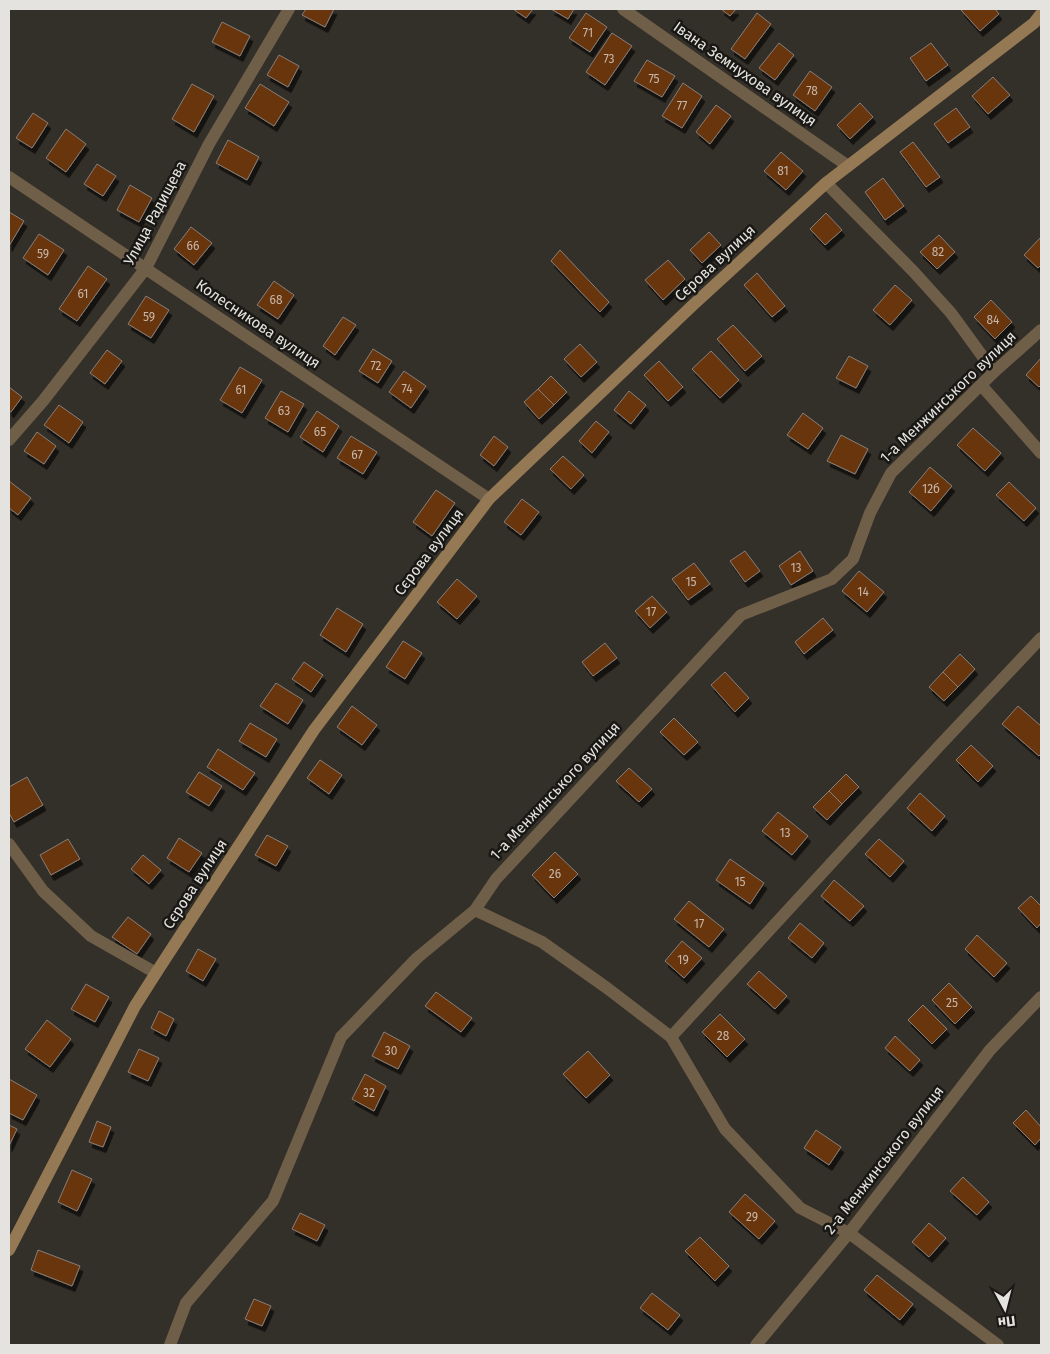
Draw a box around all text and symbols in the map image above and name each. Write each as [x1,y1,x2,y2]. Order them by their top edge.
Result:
street label: Івана Земнухова вулиця [670,18,820,130]
house number: 71 [583,26,593,40]
house number: 73 [603,52,615,66]
house number: 75 [648,72,660,86]
house number: 78 [806,84,818,98]
house number: 77 [677,99,687,113]
street label: Улица Радищева [120,158,190,268]
house number: 81 [777,164,789,178]
street label: Сєрова вулиця [671,221,759,305]
house number: 66 [187,239,199,253]
house number: 82 [932,245,944,259]
house number: 59 [37,247,49,261]
street label: Колесникова вулиця [192,276,324,372]
house number: 61 [77,287,89,301]
house number: 68 [269,293,283,307]
house number: 59 [143,310,155,324]
house number: 84 [987,313,1000,327]
street label: 1-а Менжинського вулиця [876,327,1020,467]
house number: 72 [370,359,382,373]
house number: 74 [401,382,413,396]
house number: 61 [235,383,247,397]
house number: 63 [278,404,290,418]
house number: 65 [314,425,326,439]
house number: 67 [351,448,363,462]
house number: 12б [922,482,940,496]
street label: Сєрова вулиця [391,505,467,599]
house number: 13 [790,561,802,575]
house number: 15 [685,575,697,589]
house number: 14 [857,585,869,599]
house number: 17 [646,605,656,619]
street label: 1-а Менжинського вулиця [486,718,624,864]
house number: 13 [779,826,791,840]
street label: Сєрова вулиця [159,836,231,932]
house number: 26 [549,867,561,881]
house number: 15 [734,875,746,889]
house number: 17 [694,917,704,931]
house number: 19 [677,953,689,967]
house number: 25 [946,996,958,1010]
house number: 28 [717,1029,730,1043]
house number: 30 [385,1044,398,1058]
street label: 2-а Менжинського вулиця [821,1082,947,1238]
house number: 32 [363,1086,375,1100]
house number: 29 [746,1210,758,1224]
north arrow [980,1284,1030,1334]
text: Пн [997,1312,1016,1331]

